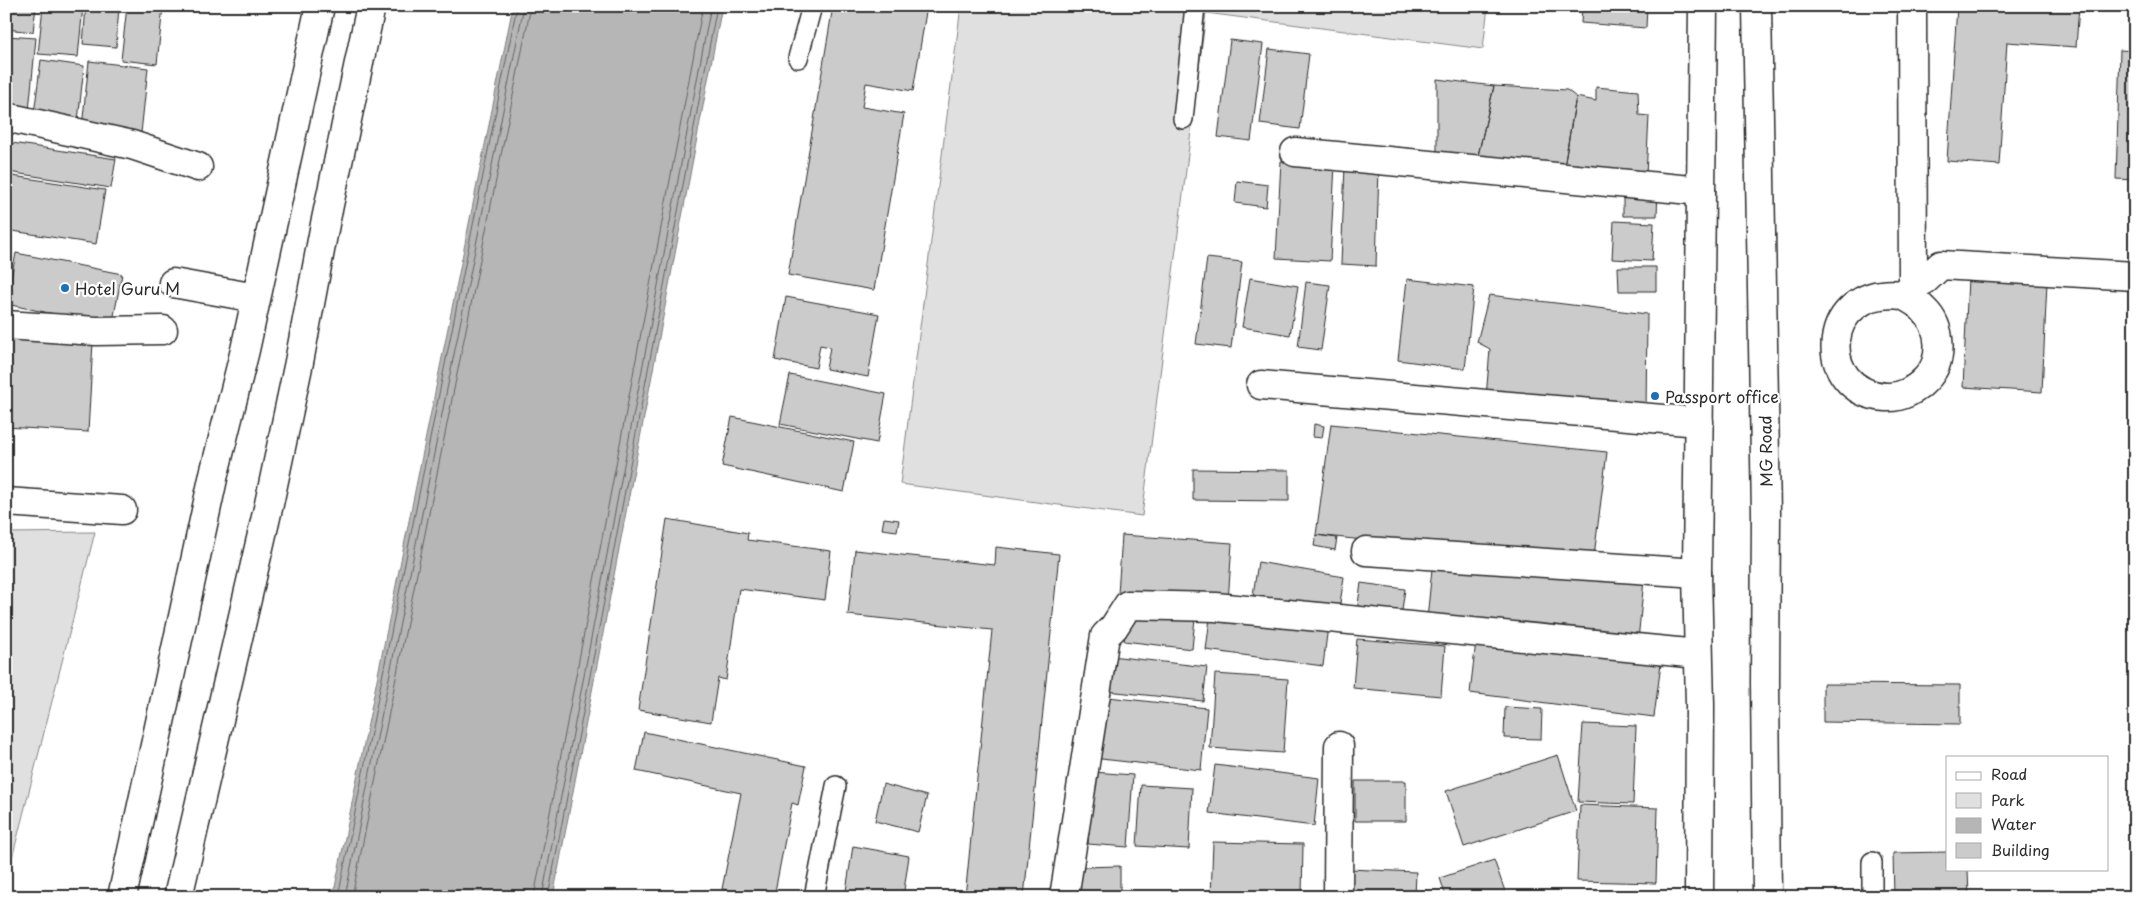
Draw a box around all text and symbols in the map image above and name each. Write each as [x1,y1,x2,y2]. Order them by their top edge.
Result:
place label: Hotel Guru M [75,276,180,300]
marker: Hotel Guru M [59,282,71,294]
place label: Passport office [1665,384,1779,408]
marker: Passport office [1649,390,1661,402]
street label: MG Road [1752,415,1778,487]
legend [1946,756,2108,870]
text: Road [1991,762,2027,785]
text: Park [1991,788,2025,811]
text: Water [1991,812,2036,835]
text: Building [1991,838,2050,861]

